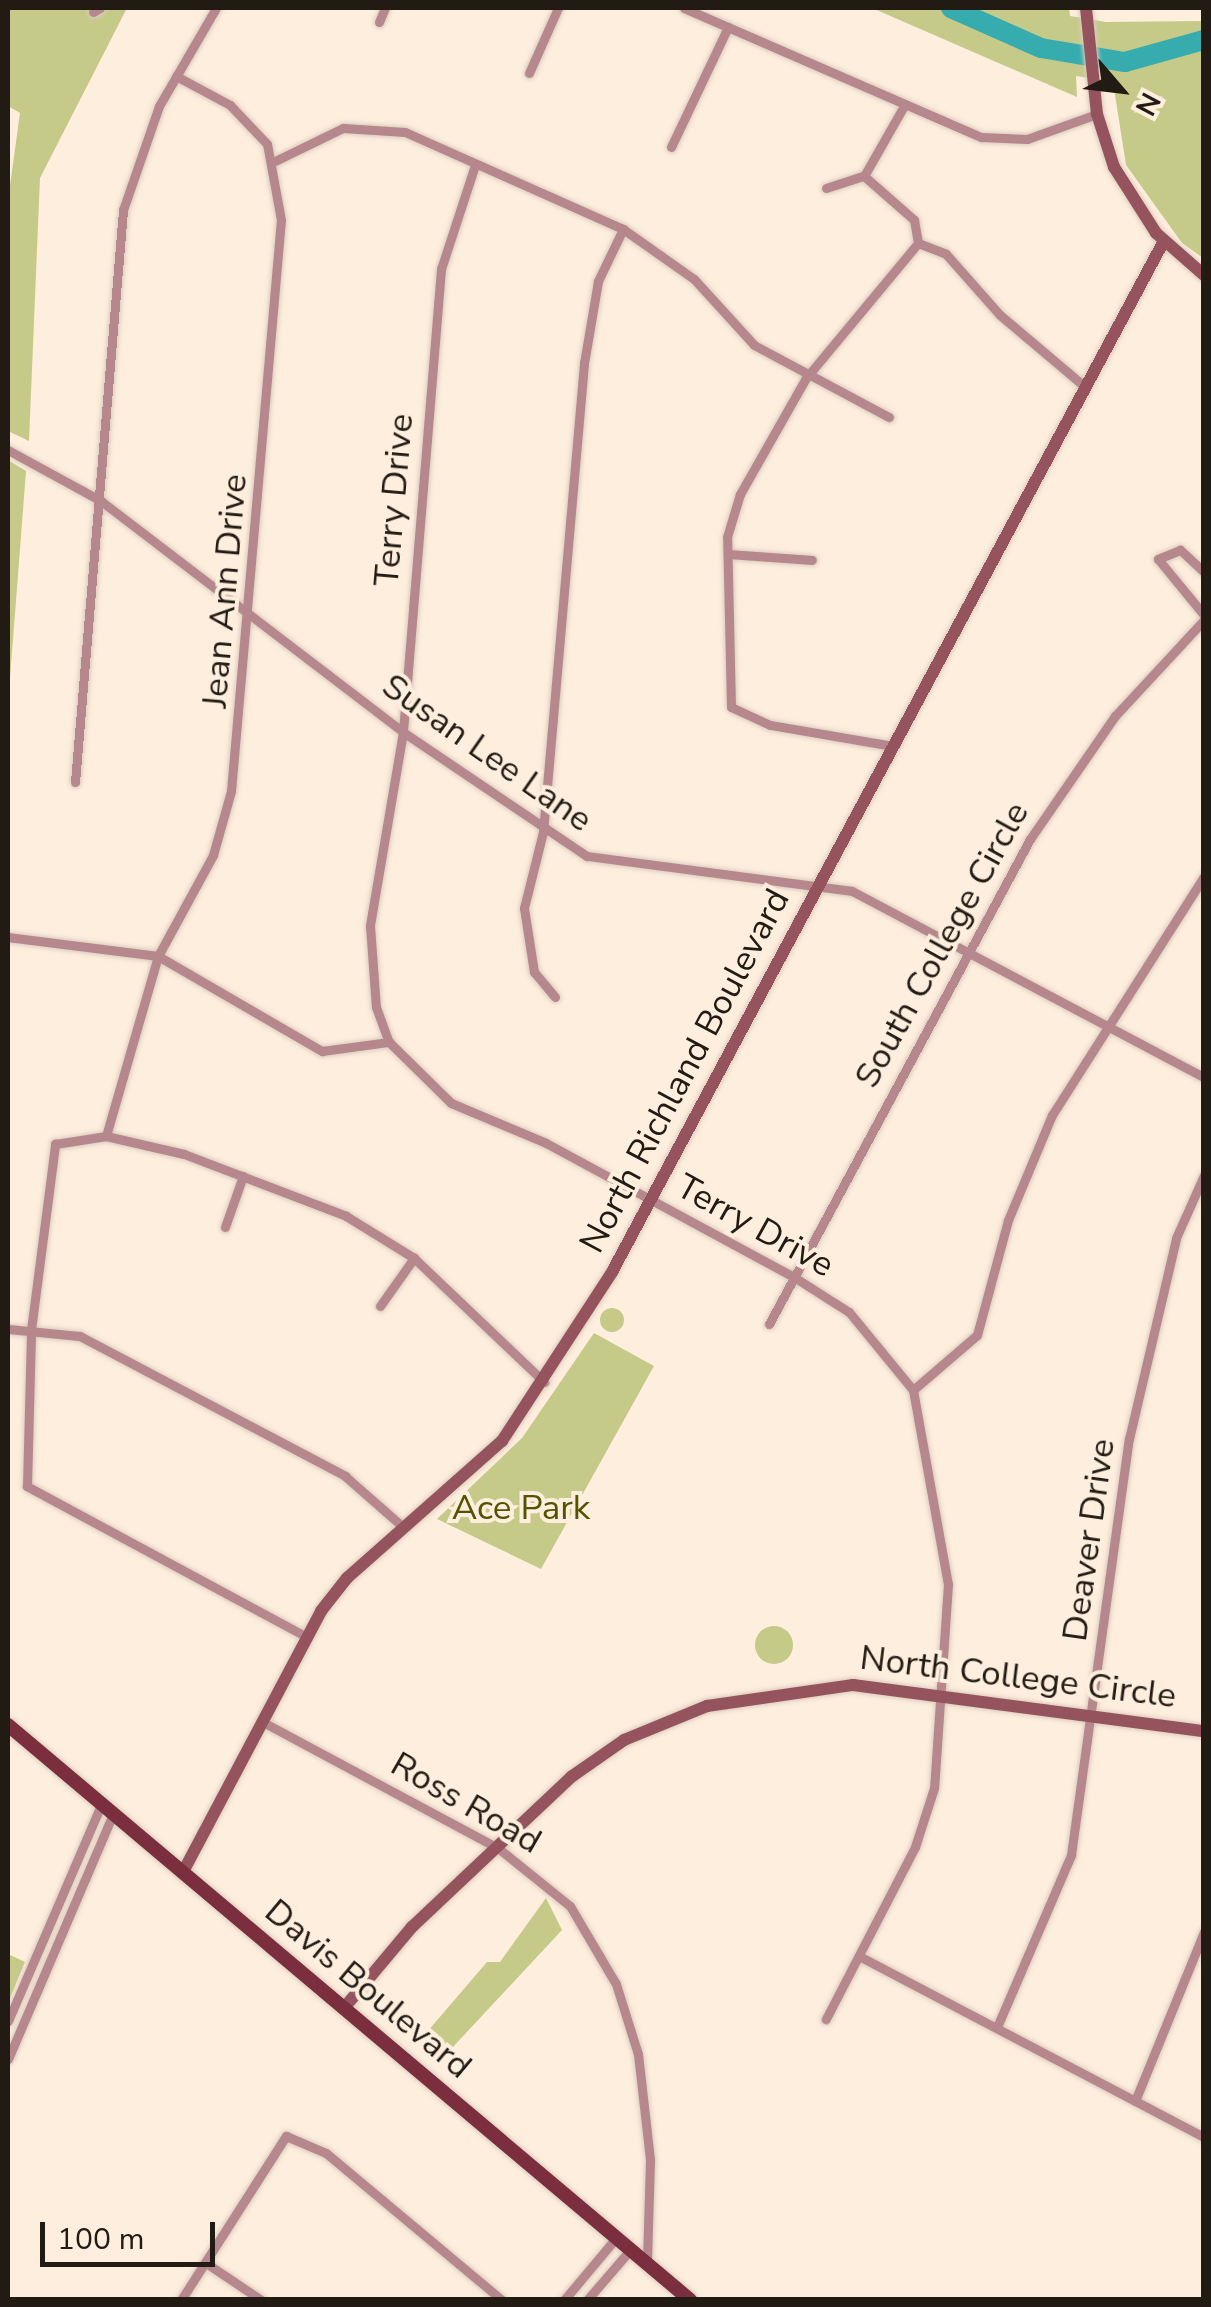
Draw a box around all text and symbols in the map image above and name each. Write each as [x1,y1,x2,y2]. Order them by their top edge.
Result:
north arrow [1071,40,1171,140]
text: N [1126,86,1169,122]
street label: Terry Drive [366,412,422,588]
street label: Jean Ann Drive [194,472,256,710]
street label: Susan Lee Lane [374,665,600,841]
street label: South College Circle [846,795,1038,1095]
street label: North Richland Boulevard [571,882,799,1260]
street label: Terry Drive [669,1166,841,1286]
street label: Deaver Drive [1054,1436,1124,1644]
park label: Ace Park [452,1487,590,1529]
street label: North College Circle [858,1637,1178,1717]
street label: Ross Road [383,1743,549,1863]
street label: Davis Boulevard [256,1890,480,2088]
scale bar [45,2202,220,2264]
text: 100 m [57,2219,144,2260]

